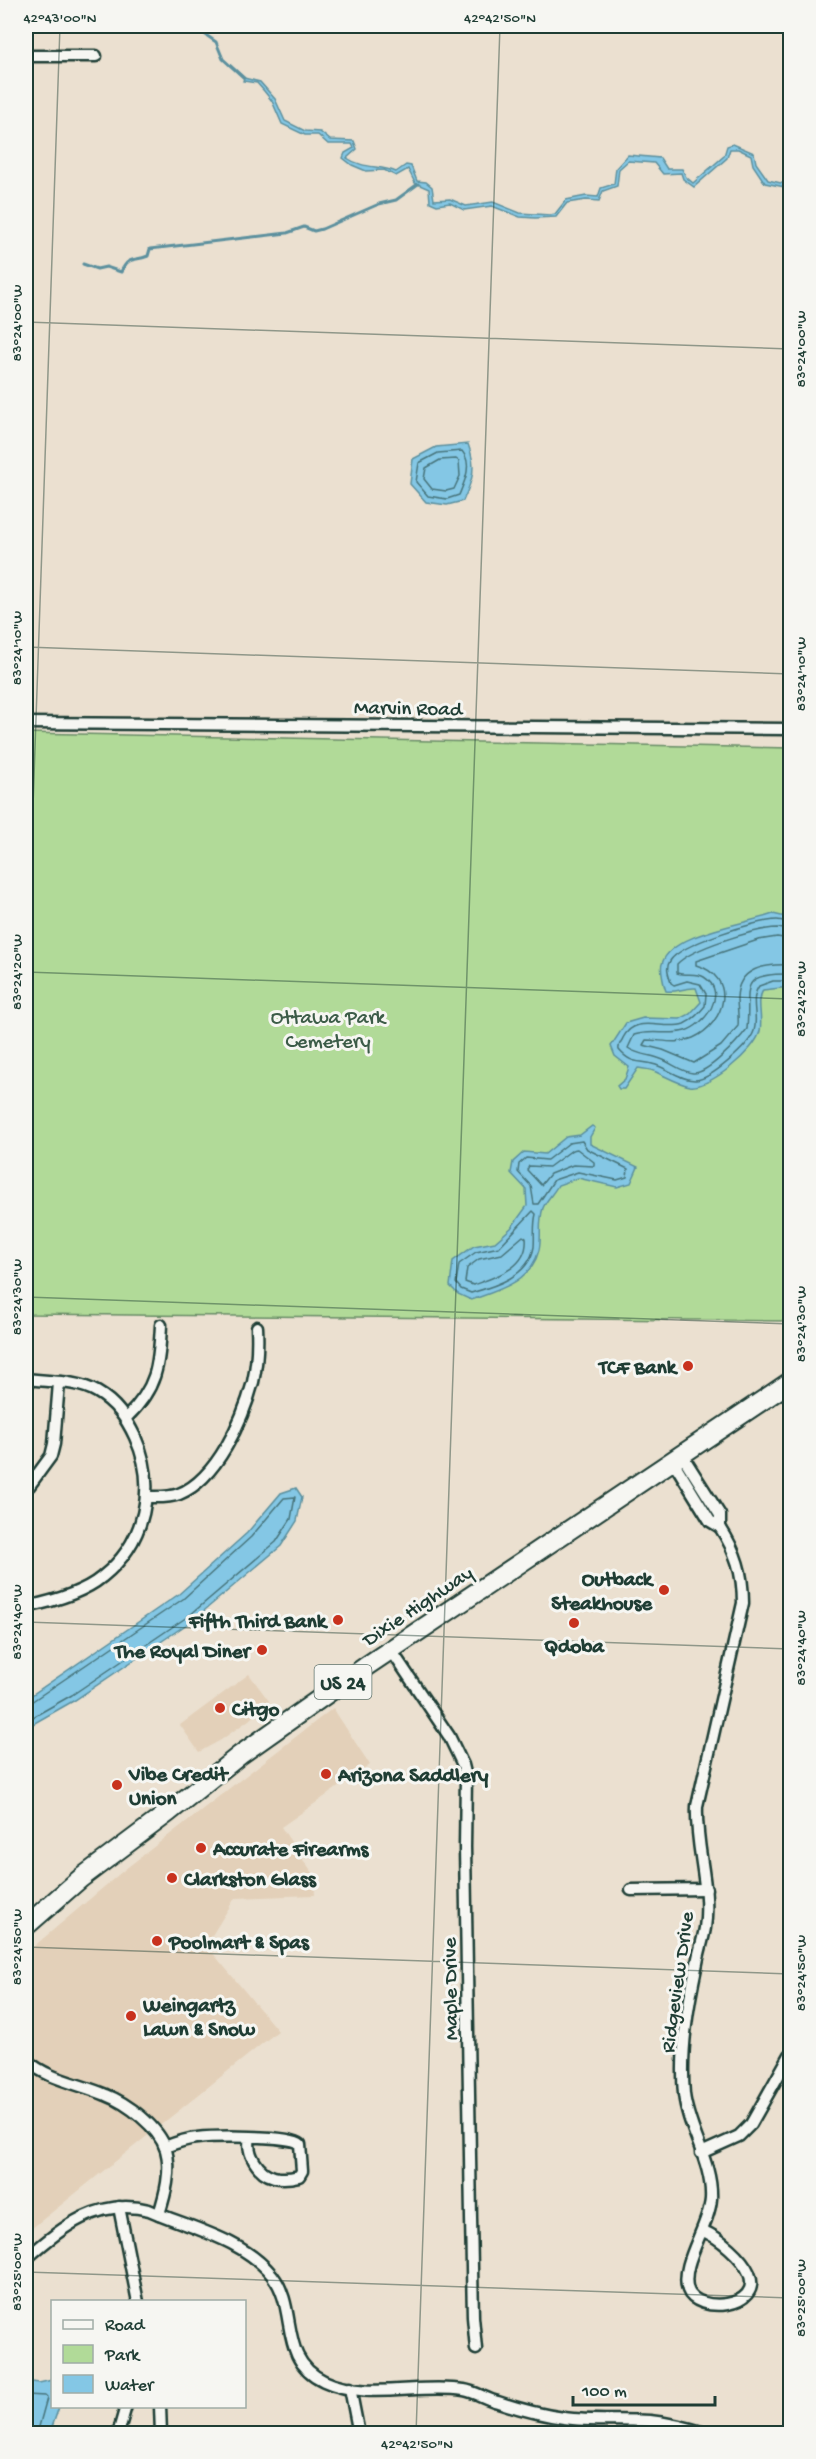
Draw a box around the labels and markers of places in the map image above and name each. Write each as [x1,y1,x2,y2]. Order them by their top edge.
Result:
place label: TCF Bank [597,1357,679,1382]
marker: TCF Bank [681,1359,695,1373]
place label: Outback Steakhouse [551,1569,655,1618]
marker: Outback Steakhouse [657,1583,671,1597]
place label: Fifth Third Bank [188,1611,329,1636]
marker: Fifth Third Bank [331,1613,345,1627]
marker: Qdoba [567,1616,581,1630]
place label: Qdoba [544,1636,605,1661]
place label: The Royal Diner [113,1641,253,1666]
marker: The Royal Diner [255,1643,269,1657]
place label: Citgo [231,1699,279,1724]
marker: Citgo [213,1701,227,1715]
place label: Vibe Credit Union [128,1764,230,1813]
place label: Arizona Saddlery [337,1765,489,1790]
marker: Arizona Saddlery [319,1767,333,1781]
marker: Vibe Credit Union [110,1778,124,1792]
place label: Accurate Firearms [212,1839,370,1864]
marker: Accurate Firearms [194,1841,208,1855]
place label: Clarkston Glass [183,1869,317,1894]
marker: Clarkston Glass [165,1871,179,1885]
place label: Poolmart & Spas [168,1932,310,1957]
marker: Poolmart & Spas [150,1934,164,1948]
place label: Weingartz Lawn & Snow [142,1995,256,2044]
marker: Weingartz Lawn & Snow [124,2009,138,2023]

